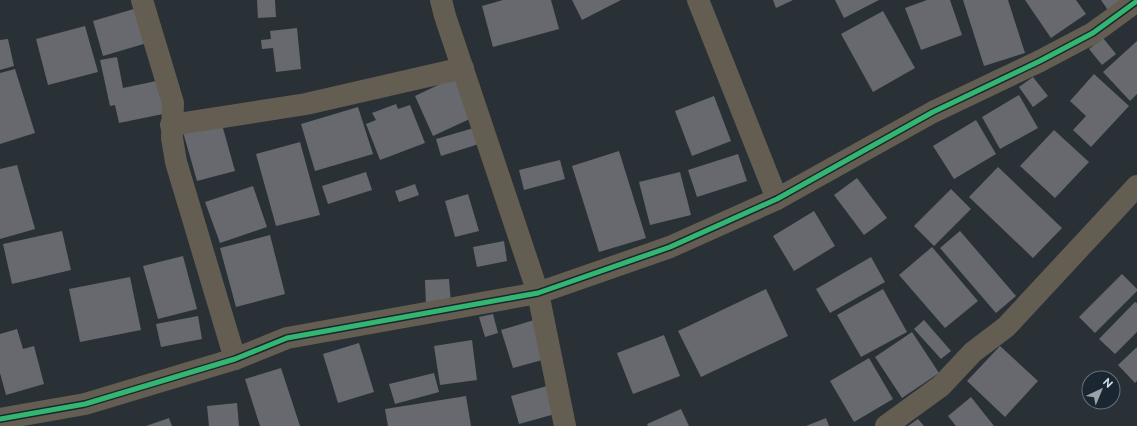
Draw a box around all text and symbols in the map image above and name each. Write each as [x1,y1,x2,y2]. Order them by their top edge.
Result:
north arrow [1081,370,1121,410]
text: N [1100,376,1115,391]

